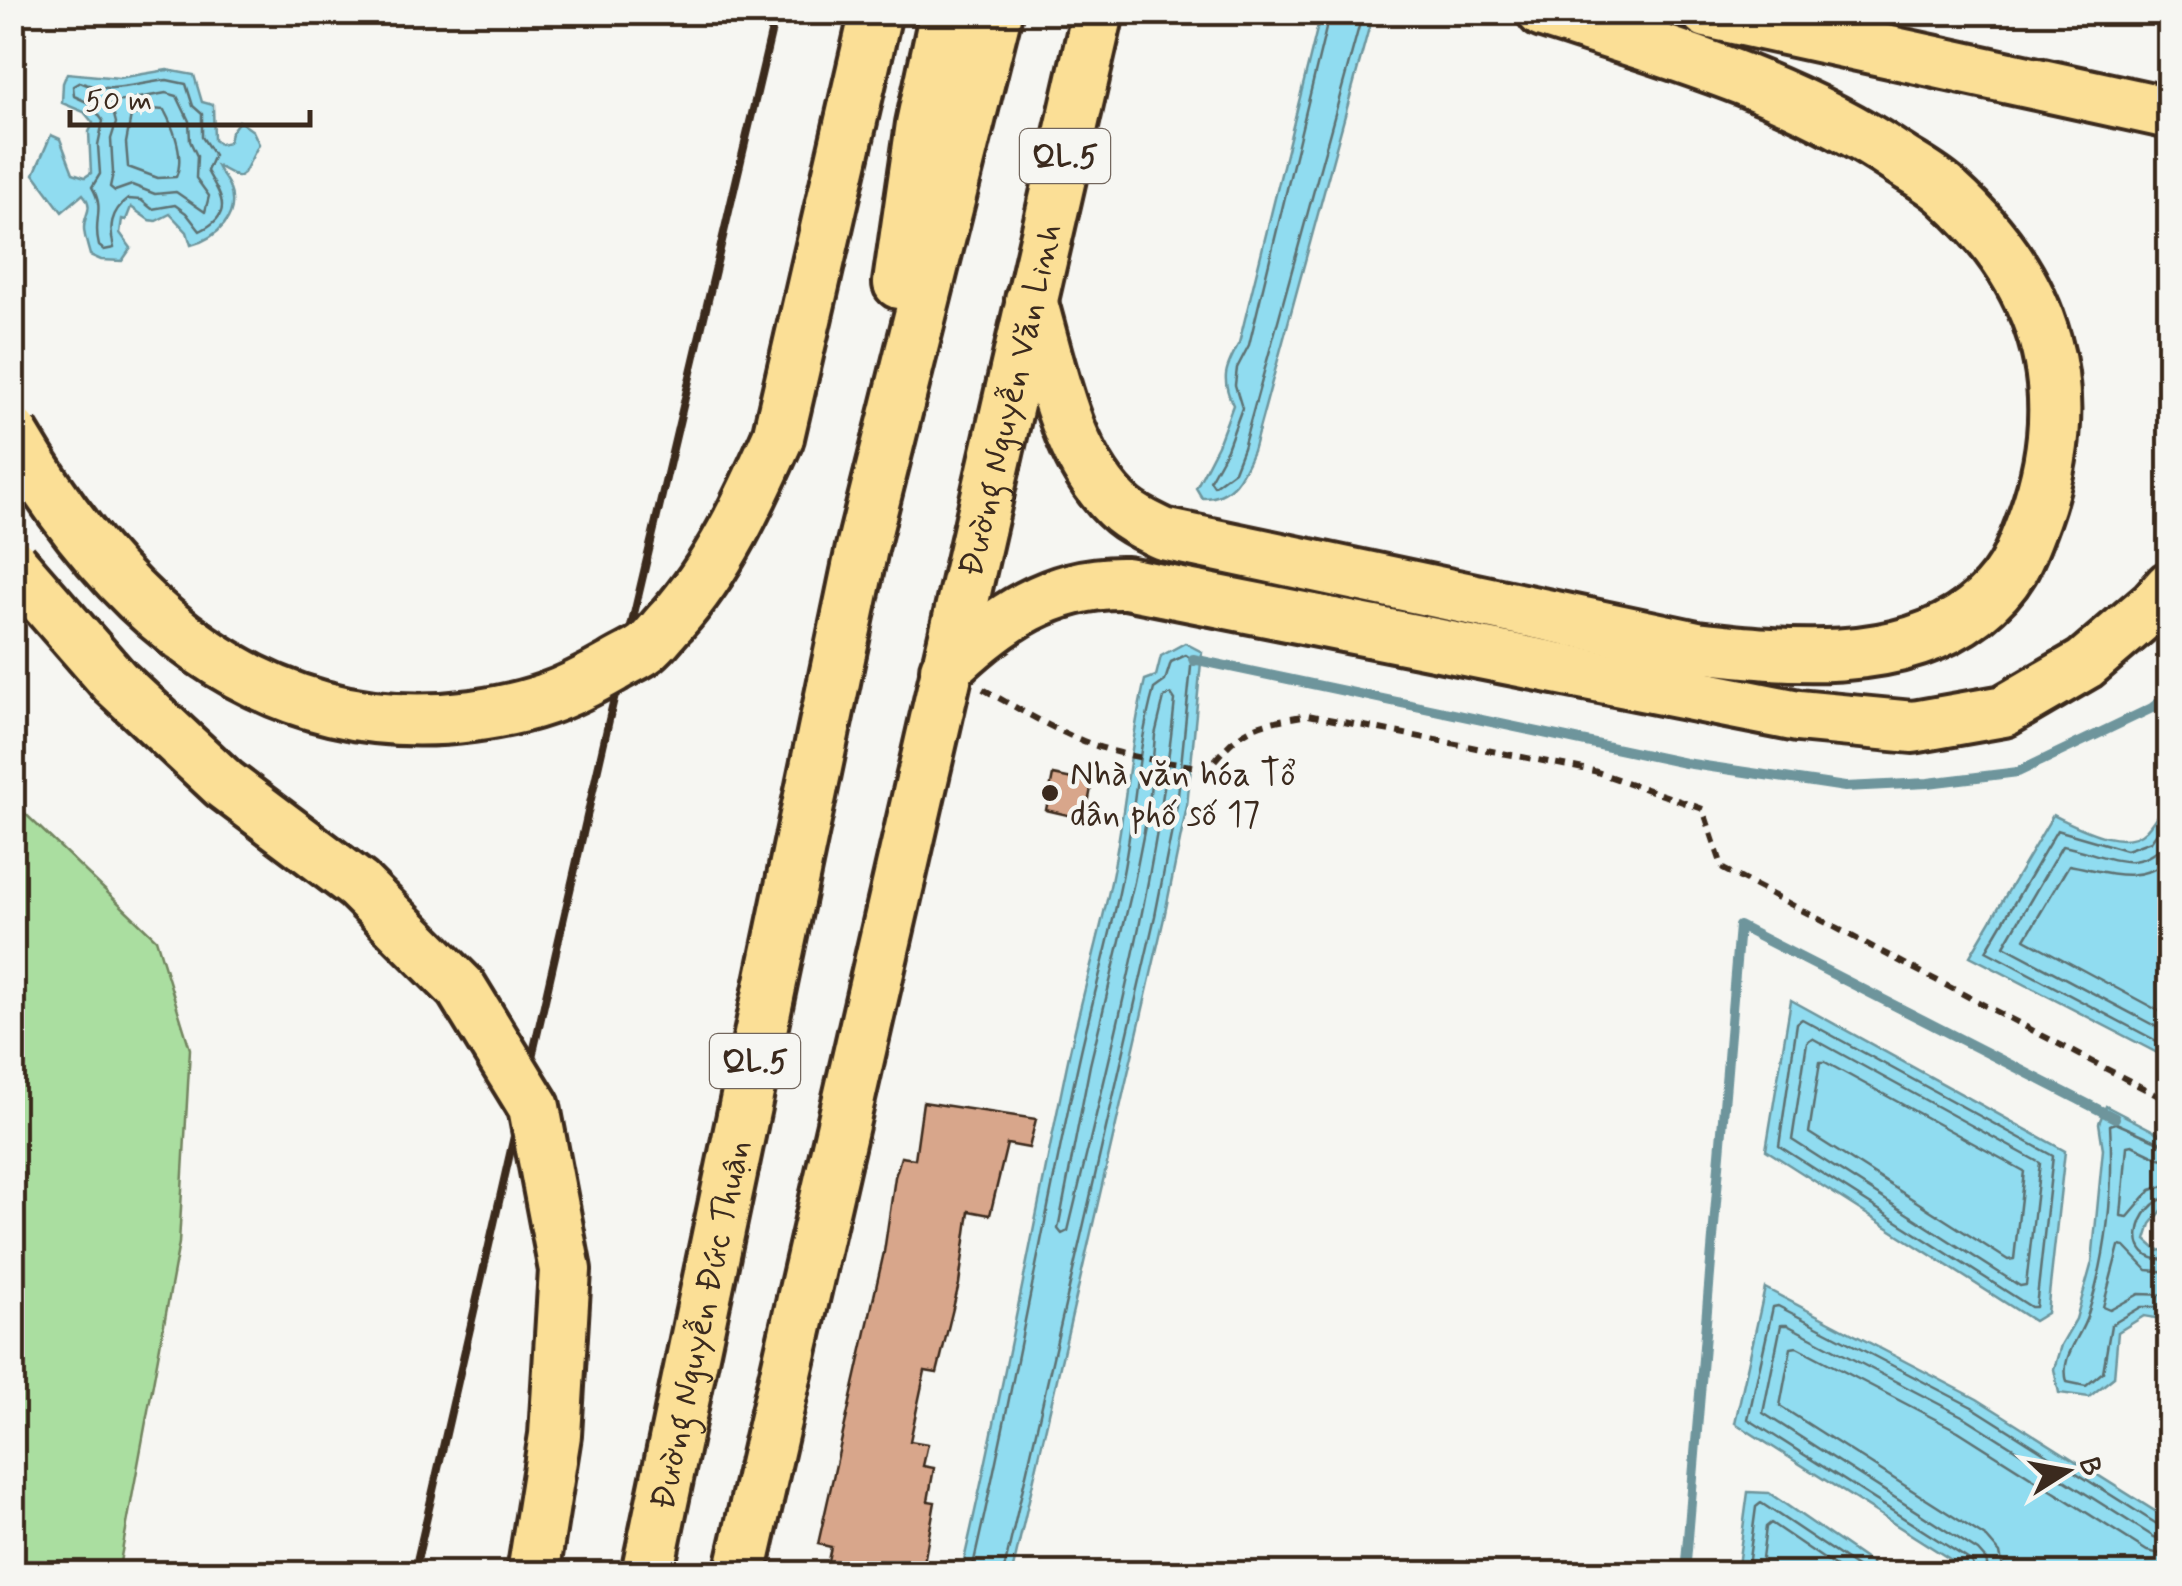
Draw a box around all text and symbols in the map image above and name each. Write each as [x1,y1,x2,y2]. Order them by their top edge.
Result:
scale bar [70,65,310,127]
text: 50 m [85,82,152,121]
road number: QL.5 [1020,129,1110,183]
street label: Đường Nguyễn Văn Linh [948,219,1074,581]
place label: Nhà văn hóa Tổ dân phố số 17 [1070,752,1295,838]
marker: Nhà văn hóa Tổ dân phố số 17 [1039,782,1061,804]
road number: QL.5 [710,1034,800,1088]
street label: Đường Nguyễn Đức Thuận [640,1136,762,1514]
north arrow [2017,1421,2117,1521]
text: B [2069,1454,2109,1479]

